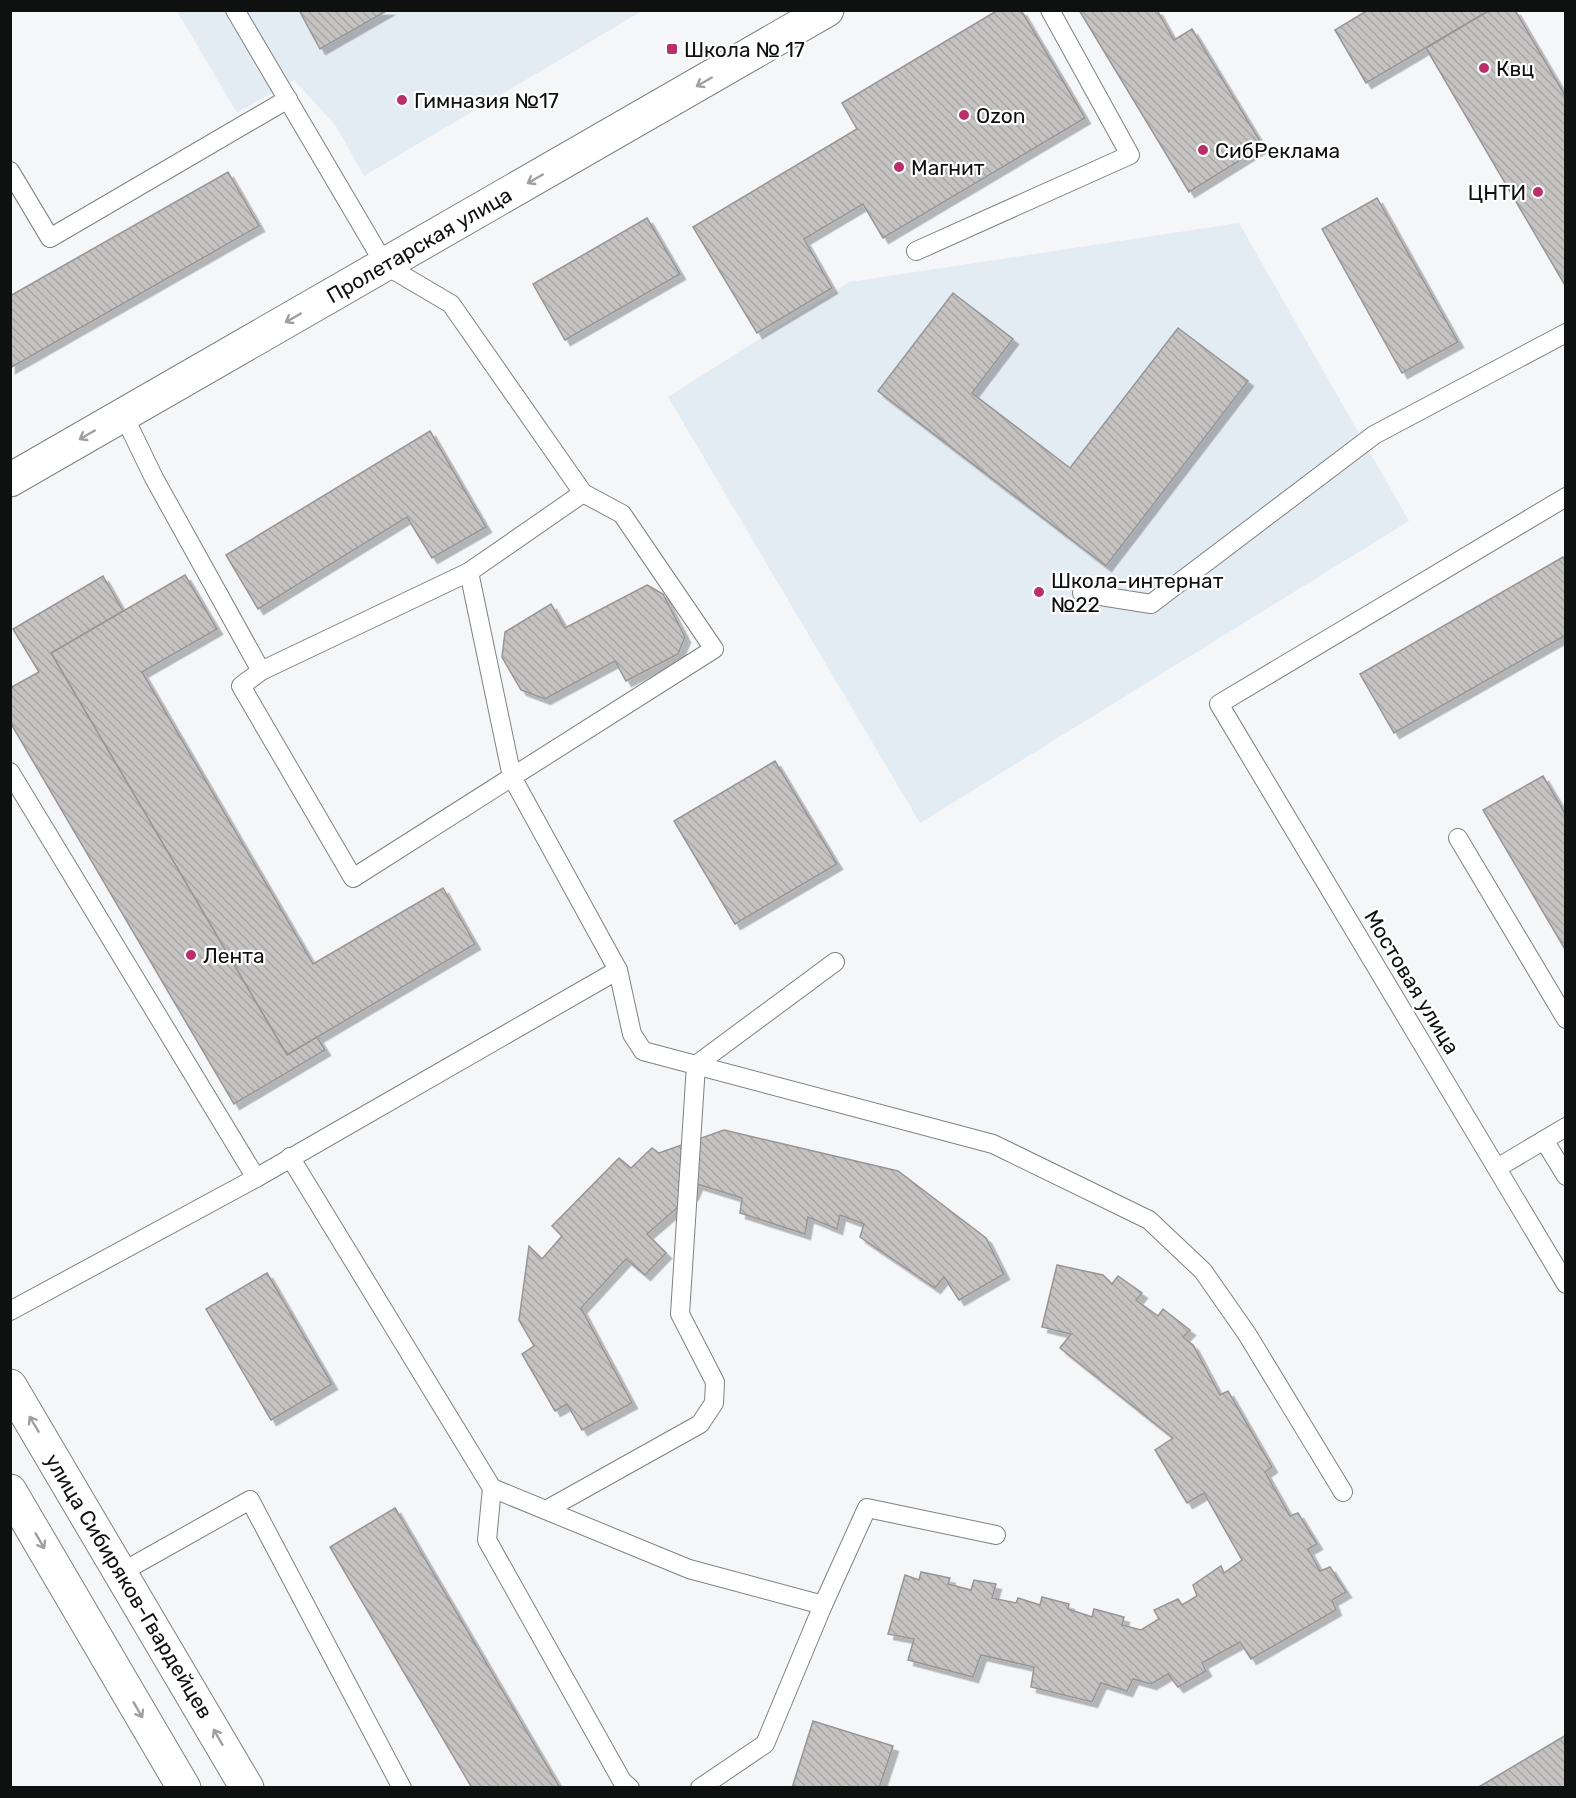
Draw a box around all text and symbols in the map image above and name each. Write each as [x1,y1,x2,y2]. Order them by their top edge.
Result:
place label: Школа № 17 [684,37,805,62]
marker: Школа № 17 [665,42,679,56]
place label: Квц [1496,56,1534,81]
marker: Квц [1477,61,1491,75]
one-way arrow [696,76,713,88]
place label: Гимназия №17 [414,88,559,113]
marker: Гимназия №17 [395,93,409,107]
place label: Ozon [976,103,1026,128]
marker: Ozon [957,108,971,122]
place label: СибРеклама [1215,138,1340,163]
marker: СибРеклама [1196,143,1210,157]
place label: Магнит [911,155,985,180]
marker: Магнит [892,160,906,174]
one-way arrow [527,173,544,185]
place label: ЦНТИ [1468,180,1526,205]
street label: Пролетарская улица [322,182,516,308]
marker: ЦНТИ [1531,185,1545,199]
one-way arrow [285,312,302,324]
one-way arrow [79,430,96,442]
place label: Школа-интернат №22 [1051,568,1224,617]
marker: Школа-интернат №22 [1032,585,1046,599]
street label: Мостовая улица [1359,905,1465,1059]
place label: Лента [203,943,265,968]
marker: Лента [184,948,198,962]
one-way arrow [27,1416,39,1433]
street label: улица Сибиряков-Гвардейцев [40,1449,218,1723]
one-way arrow [34,1532,46,1549]
one-way arrow [133,1701,145,1718]
one-way arrow [212,1729,224,1746]

